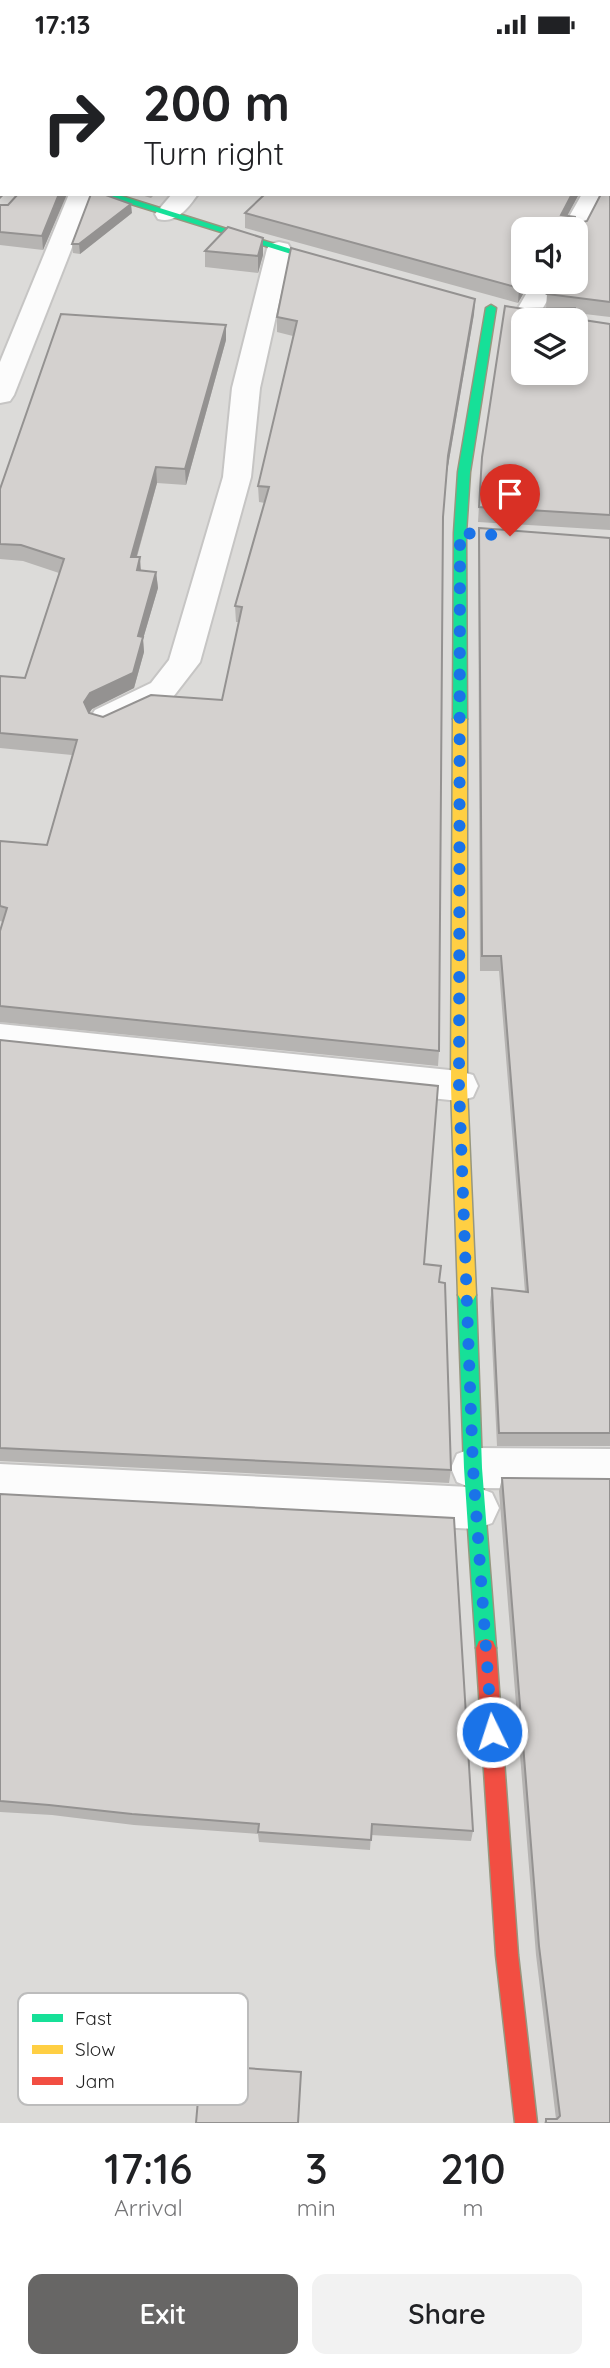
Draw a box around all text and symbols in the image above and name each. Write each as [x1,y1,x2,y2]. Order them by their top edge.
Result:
text: 17:13 [35,8,91,41]
text: 200 m [143,72,290,133]
icon: right [28,77,119,168]
text: Turn right [143,133,284,173]
map controls [511,217,588,385]
button: sound [511,217,588,294]
button: layers [511,308,588,385]
pin [480,464,540,536]
icon: arrive [491,475,529,513]
position arrow [455,1695,529,1769]
legend [18,1993,248,2105]
text: Fast [75,2006,112,2030]
text: Slow [75,2037,116,2061]
text: Jam [75,2069,115,2093]
text: 17:16 [104,2142,192,2195]
text: 3 [305,2142,328,2195]
text: 210 [440,2142,506,2195]
text: Arrival [114,2193,183,2222]
text: min [297,2193,336,2222]
text: m [462,2193,483,2222]
button: Exit [28,2274,298,2354]
button: Share [312,2274,582,2354]

